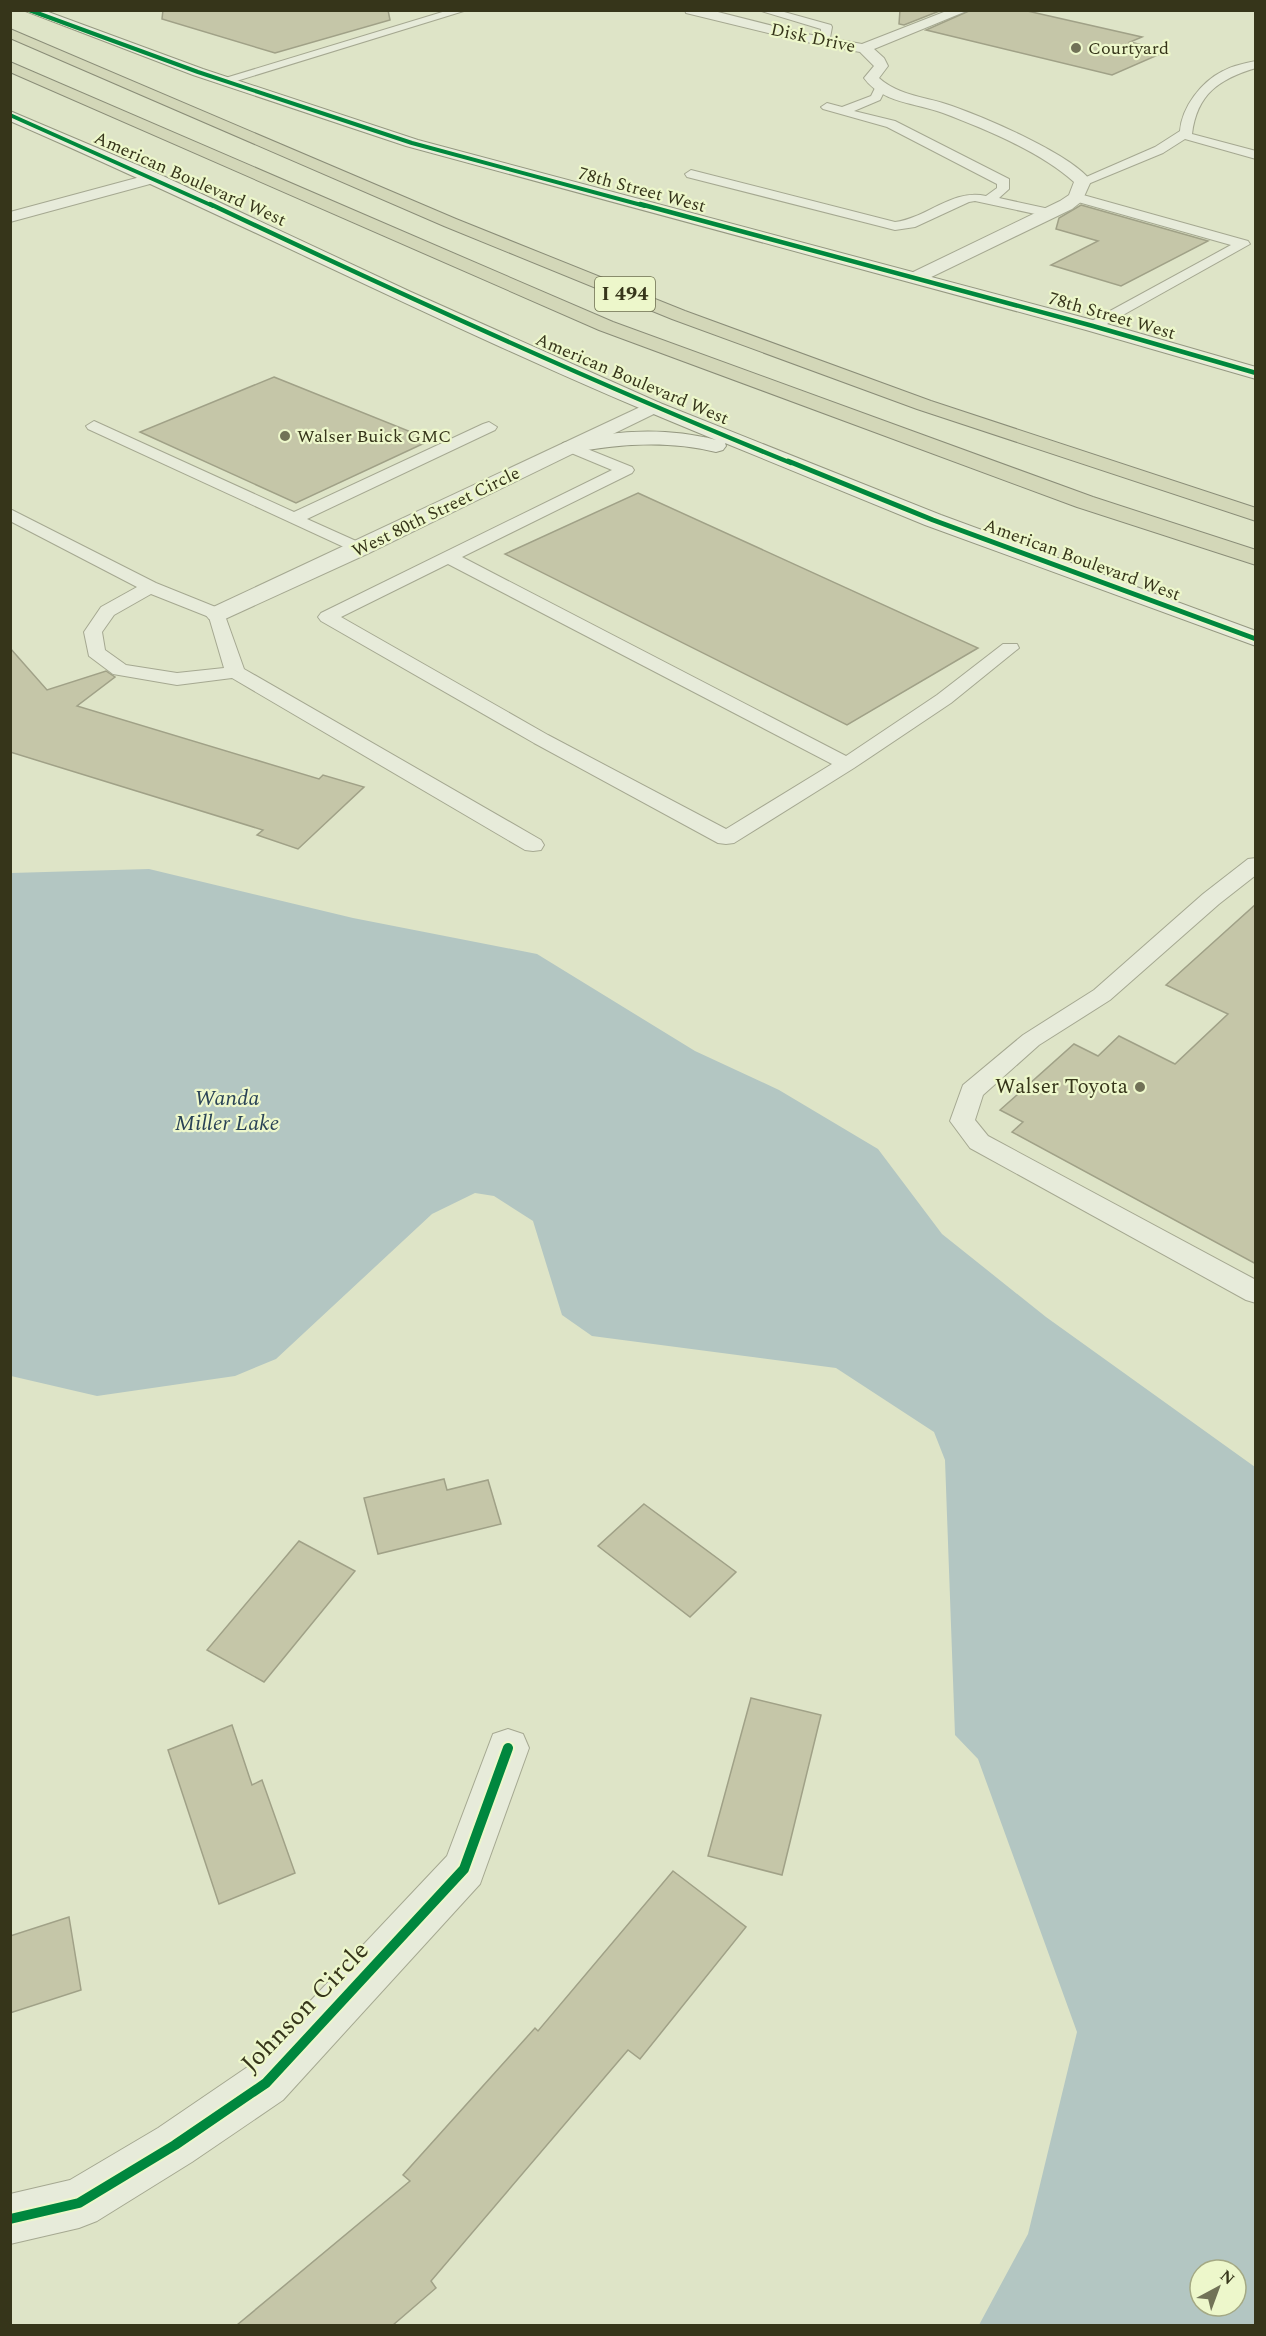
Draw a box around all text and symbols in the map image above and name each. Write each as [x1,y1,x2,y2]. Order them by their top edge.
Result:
street label: Disk Drive [768,16,858,60]
place label: Courtyard [1088,35,1169,62]
marker: Courtyard [1069,41,1083,55]
street label: American Boulevard West [90,124,290,234]
street label: 78th Street West [575,160,709,220]
road number: I 494 [595,277,655,311]
street label: 78th Street West [1045,285,1179,347]
street label: American Boulevard West [531,326,733,432]
place label: Walser Buick GMC [297,423,451,450]
marker: Walser Buick GMC [278,429,292,443]
street label: West 80th Street Circle [347,460,525,564]
street label: American Boulevard West [980,512,1184,608]
place label: Walser Toyota [995,1071,1129,1103]
marker: Walser Toyota [1133,1080,1147,1094]
water label: Wanda Miller Lake [175,1082,279,1140]
street label: Johnson Circle [231,1932,379,2082]
north arrow [1188,2258,1248,2318]
text: N [1214,2264,1240,2291]

